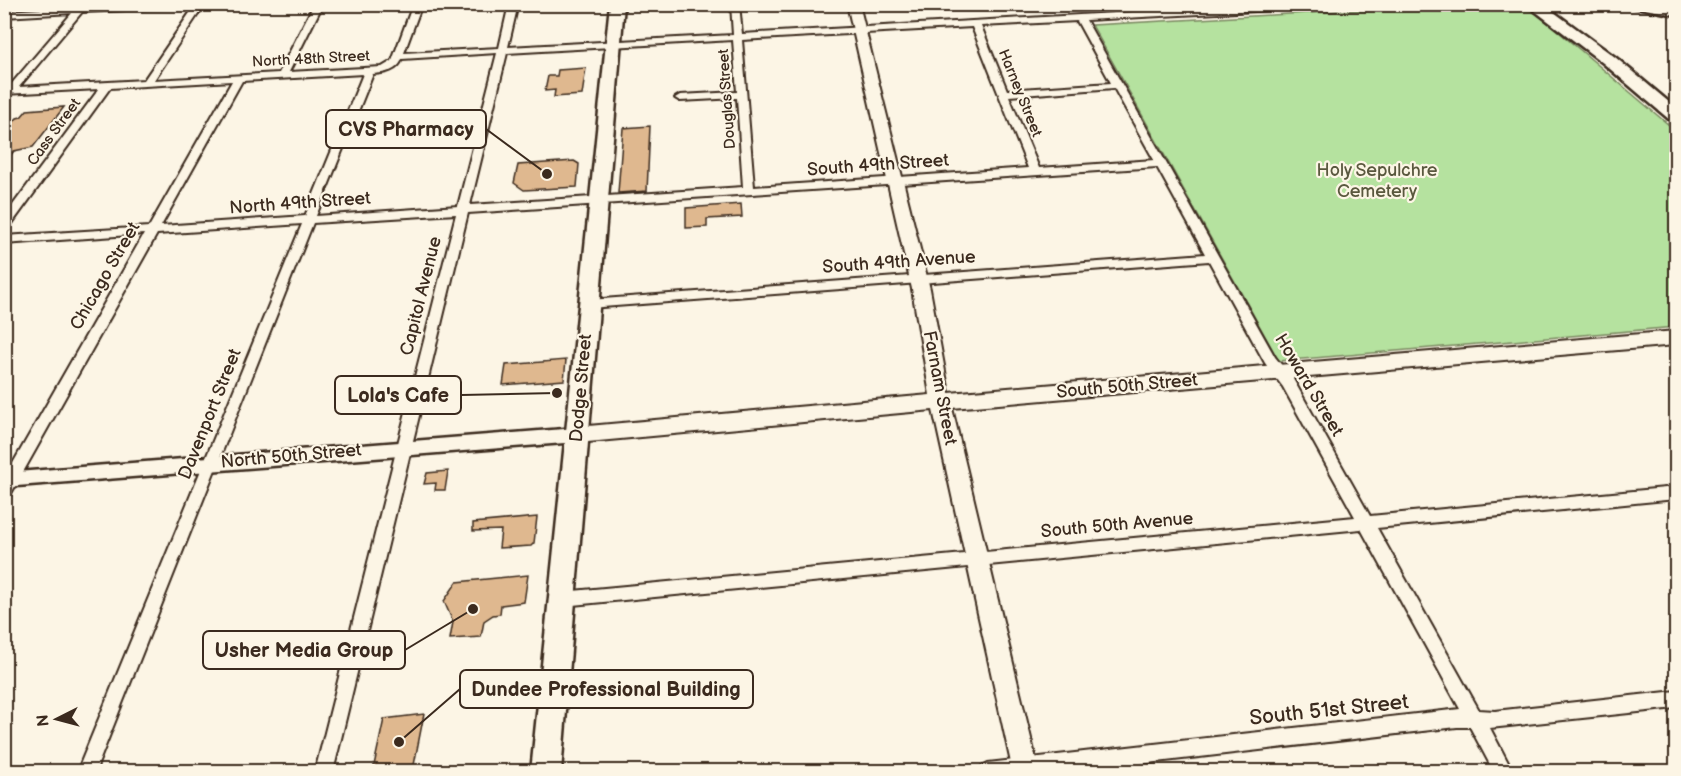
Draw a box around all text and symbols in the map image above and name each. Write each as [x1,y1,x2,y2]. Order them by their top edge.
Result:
street label: North 48th Street [252,46,371,72]
street label: Harney Street [994,46,1046,140]
street label: Douglas Street [714,48,740,150]
street label: Cass Street [23,94,85,170]
callout: CVS Pharmacy [326,110,486,148]
text: CVS Pharmacy [338,118,475,142]
street label: South 49th Street [806,150,950,180]
park label: Holy Sepulchre Cemetery [1317,160,1438,202]
street label: North 49th Street [229,188,372,218]
street label: Chicago Street [66,218,145,334]
street label: Capitol Avenue [396,234,446,358]
street label: South 49th Avenue [822,246,977,278]
street label: Farnam Street [919,329,961,447]
street label: Howard Street [1270,330,1348,440]
street label: Dodge Street [566,333,596,443]
street label: Davenport Street [174,345,246,482]
street label: South 50th Street [1056,369,1199,403]
callout: Lola's Cafe [335,376,461,414]
text: Lola's Cafe [347,384,449,408]
street label: North 50th Street [220,439,363,473]
street label: South 50th Avenue [1040,508,1194,542]
callout: Usher Media Group [203,631,405,669]
text: Usher Media Group [215,639,393,663]
callout: Dundee Professional Building [460,670,753,708]
text: Dundee Professional Building [471,678,741,702]
north arrow [27,689,87,749]
street label: South 51st Street [1248,689,1410,731]
text: N [33,713,54,727]

